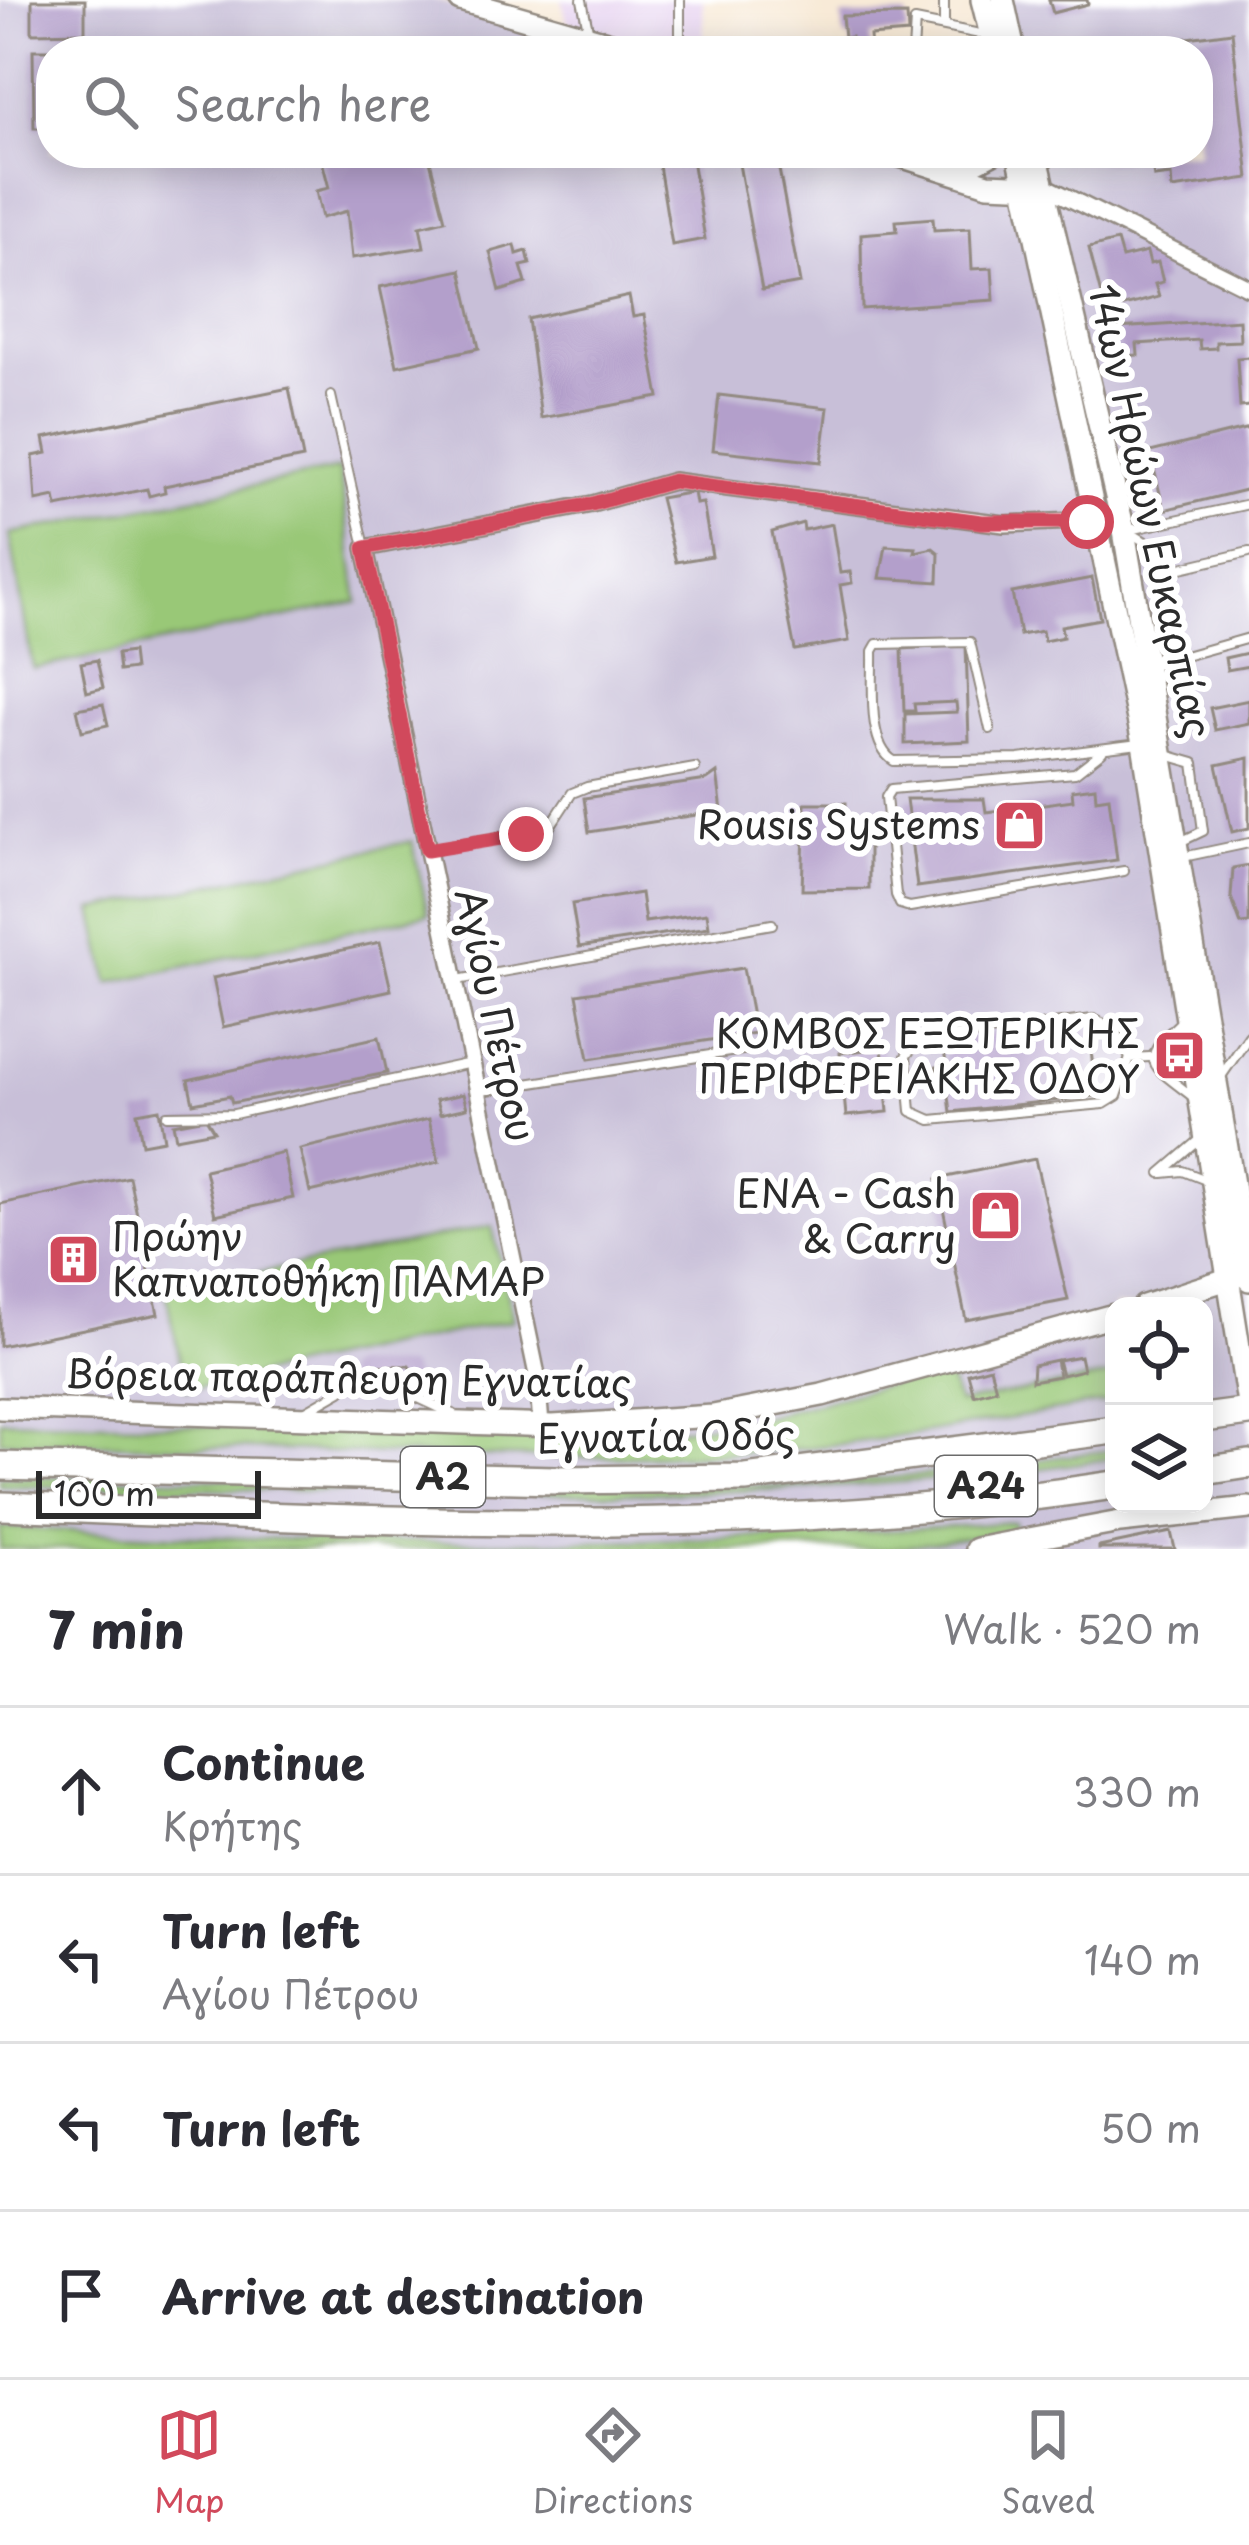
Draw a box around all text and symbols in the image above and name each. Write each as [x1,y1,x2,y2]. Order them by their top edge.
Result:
search box [36,36,1213,168]
text: Search here [174,68,431,136]
icon: search [78,69,144,135]
street label: 14ων Ηρώων Ευκαρπίας [1075,278,1229,743]
route start [1060,495,1114,549]
place label: Rousis Systems [697,793,980,852]
shop icon: Rousis Systems [991,797,1047,853]
route end [499,807,553,861]
street label: Αγίου Πέτρου [442,882,553,1147]
place label: ΚΟΜΒΟΣ ΕΞΩΤΕΡΙΚΗΣ ΠΕΡΙΦΕΡΕΙΑΚΗΣ ΟΔΟΥ [699,1002,1140,1106]
bus stop icon: ΚΟΜΒΟΣ ΕΞΩΤΕΡΙΚΗΣ ΠΕΡΙΦΕΡΕΙΑΚΗΣ ΟΔΟΥ [1151,1028,1207,1084]
place label: ENA - Cash & Carry [736,1162,956,1266]
shop icon: ENA - Cash & Carry [967,1188,1023,1244]
place label: Πρώην Καπναποθήκη ΠΑΜΑΡ [112,1205,545,1309]
building icon: Πρώην Καπναποθήκη ΠΑΜΑΡ [45,1231,101,1287]
map controls [1105,1297,1213,1513]
button: locate [1105,1297,1213,1405]
street label: Βόρεια παράπλευρη Εγνατίας [64,1342,632,1411]
street label: Εγνατία Οδός [536,1403,796,1466]
button: layers [1105,1405,1213,1513]
road number: Α2 [401,1447,485,1507]
road number: Α24 [935,1456,1037,1516]
scale bar [36,1465,261,1518]
text: 100 m [54,1467,155,1517]
text: 7 min [48,1589,185,1666]
text: Walk · 520 m [943,1598,1201,1657]
text: Continue [162,1727,365,1795]
icon: ahead [48,1758,114,1824]
text: 330 m [1073,1761,1201,1820]
text: Κρήτης [162,1795,302,1854]
text: Turn left [162,1895,361,1963]
icon: left [48,1926,114,1992]
text: 140 m [1084,1929,1201,1988]
text: Αγίου Πέτρου [162,1963,419,2022]
text: Turn left [162,2093,361,2161]
icon: left [48,2094,114,2160]
text: 50 m [1100,2097,1201,2156]
text: Arrive at destination [162,2261,645,2329]
icon: arrive [48,2262,114,2328]
tab: Map [154,2402,225,2524]
tab: Directions [533,2402,693,2524]
tab: Saved [1001,2402,1095,2524]

